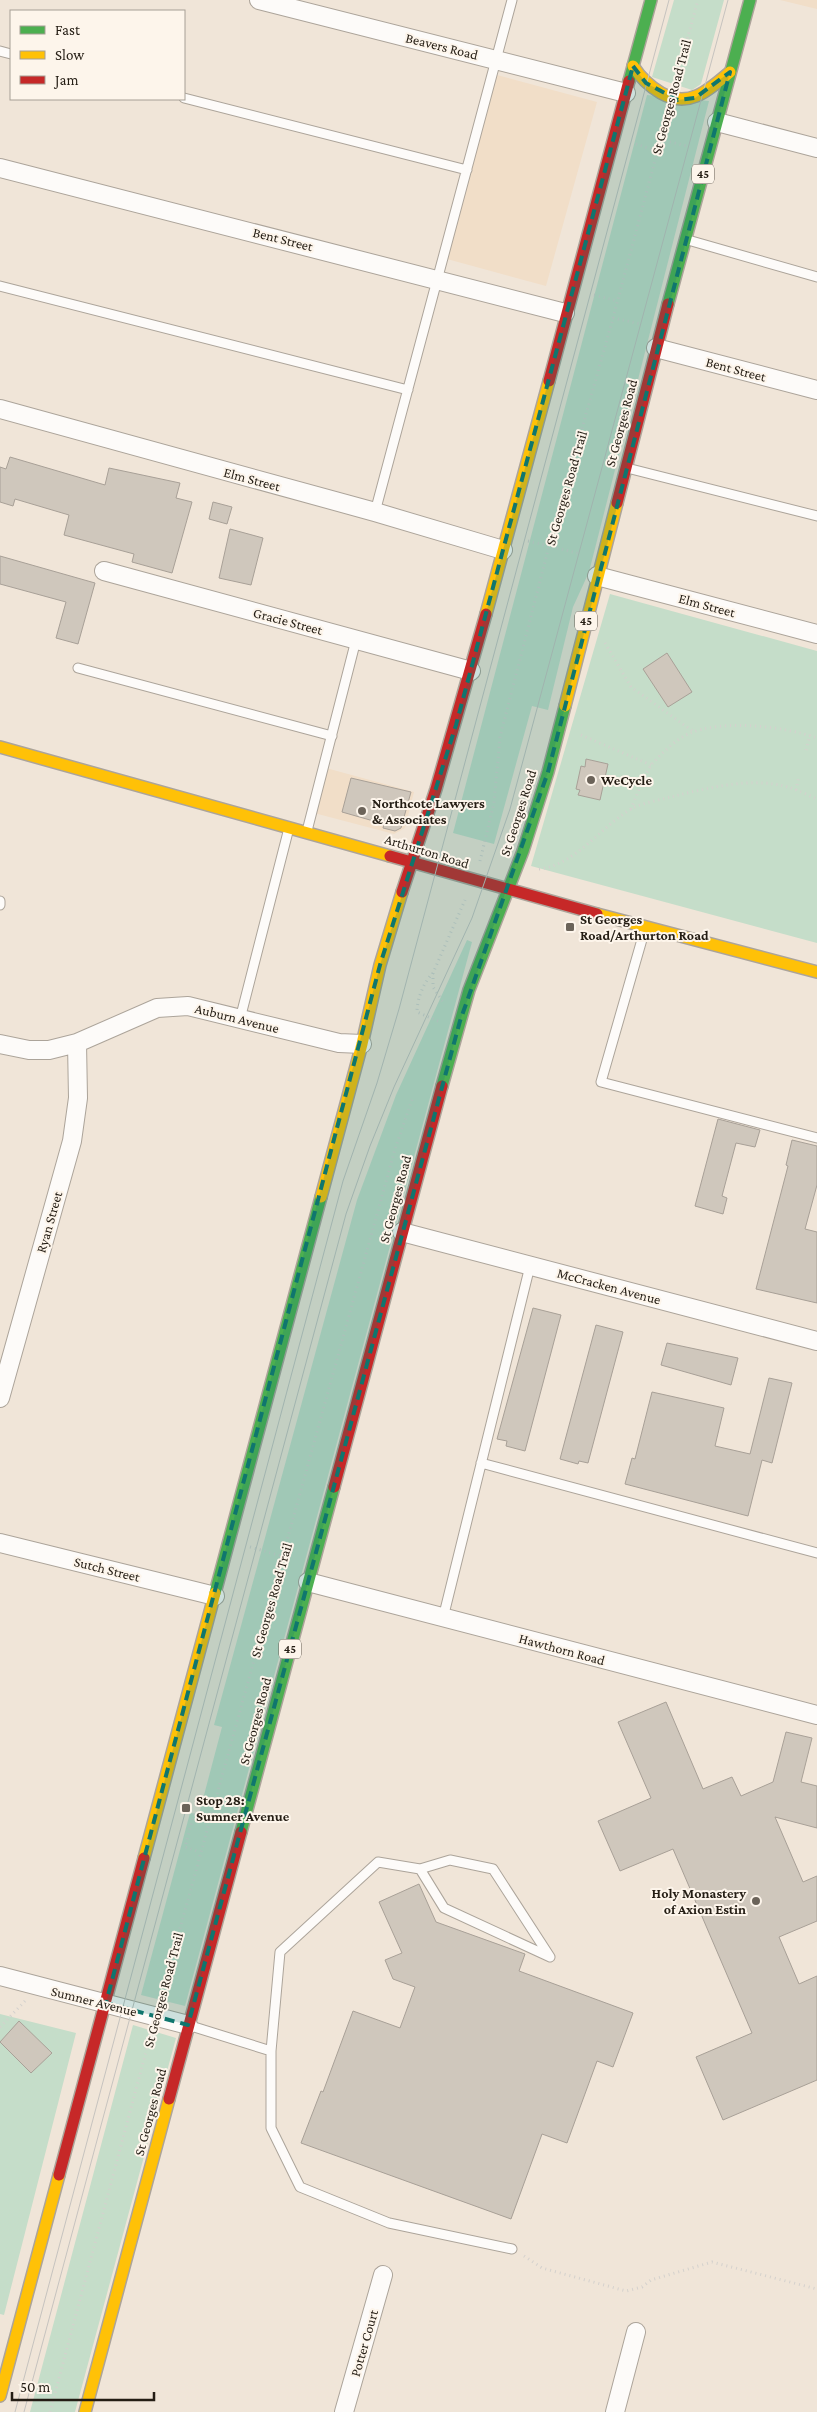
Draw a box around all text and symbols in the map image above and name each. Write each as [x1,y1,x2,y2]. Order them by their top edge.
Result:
legend [10,10,185,100]
text: Fast [55,22,81,38]
street label: Beavers Road [404,29,480,63]
street label: St Georges Road Trail [648,37,694,156]
text: Slow [55,47,85,63]
text: Jam [53,72,78,89]
road number: 45 [692,164,714,183]
street label: Bent Street [251,224,315,254]
street label: Bent Street [704,353,768,385]
street label: St Georges Road [602,377,641,468]
street label: St Georges Road Trail [542,428,590,547]
street label: Elm Street [222,464,282,494]
street label: Elm Street [677,590,737,620]
street label: Gracie Street [252,604,325,638]
road number: 45 [575,612,597,630]
street label: St Georges Road [497,767,540,858]
place label: WeCycle [600,772,652,788]
marker: WeCycle [585,774,597,786]
place label: Northcote Lawyers & Associates [372,795,485,827]
marker: Northcote Lawyers & Associates [356,805,368,817]
street label: Arthurton Road [383,831,472,872]
place label: St Georges Road/Arthurton Road [580,911,709,943]
marker: St Georges Road/Arthurton Road [564,921,576,933]
street label: Auburn Avenue [193,1000,281,1036]
street label: St Georges Road [376,1153,415,1244]
street label: Ryan Street [33,1189,66,1255]
street label: McCracken Avenue [555,1264,663,1308]
street label: St Georges Road Trail [247,1540,295,1659]
street label: Sutch Street [72,1553,142,1585]
street label: Hawthorn Road [517,1630,607,1668]
road number: 45 [279,1640,301,1658]
street label: St Georges Road [236,1675,275,1766]
place label: Stop 28: Sumner Avenue [196,1792,290,1824]
marker: Stop 28: Sumner Avenue [180,1802,192,1814]
place label: Holy Monastery of Axion Estin [652,1885,746,1917]
marker: Holy Monastery of Axion Estin [750,1895,762,1907]
street label: St Georges Road Trail [140,1930,186,2049]
street label: Sumner Avenue [50,1983,138,2019]
street label: St Georges Road [131,2066,170,2157]
street label: Potter Court [347,2307,381,2378]
scale bar [12,2370,155,2402]
text: 50 m [20,2379,50,2395]

